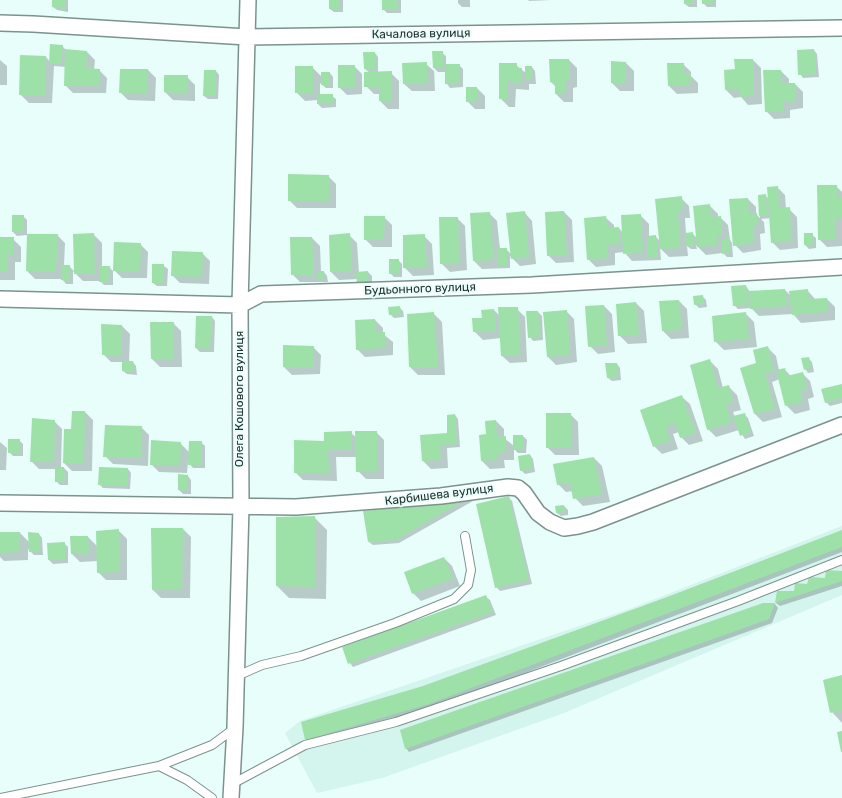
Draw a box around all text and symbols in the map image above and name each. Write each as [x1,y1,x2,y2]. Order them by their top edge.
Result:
street label: Качалова вулиця [371,26,471,42]
street label: Будьонного вулиця [364,280,476,298]
street label: Олега Кошового вулиця [233,331,247,467]
street label: Карбишева вулиця [384,481,494,509]

